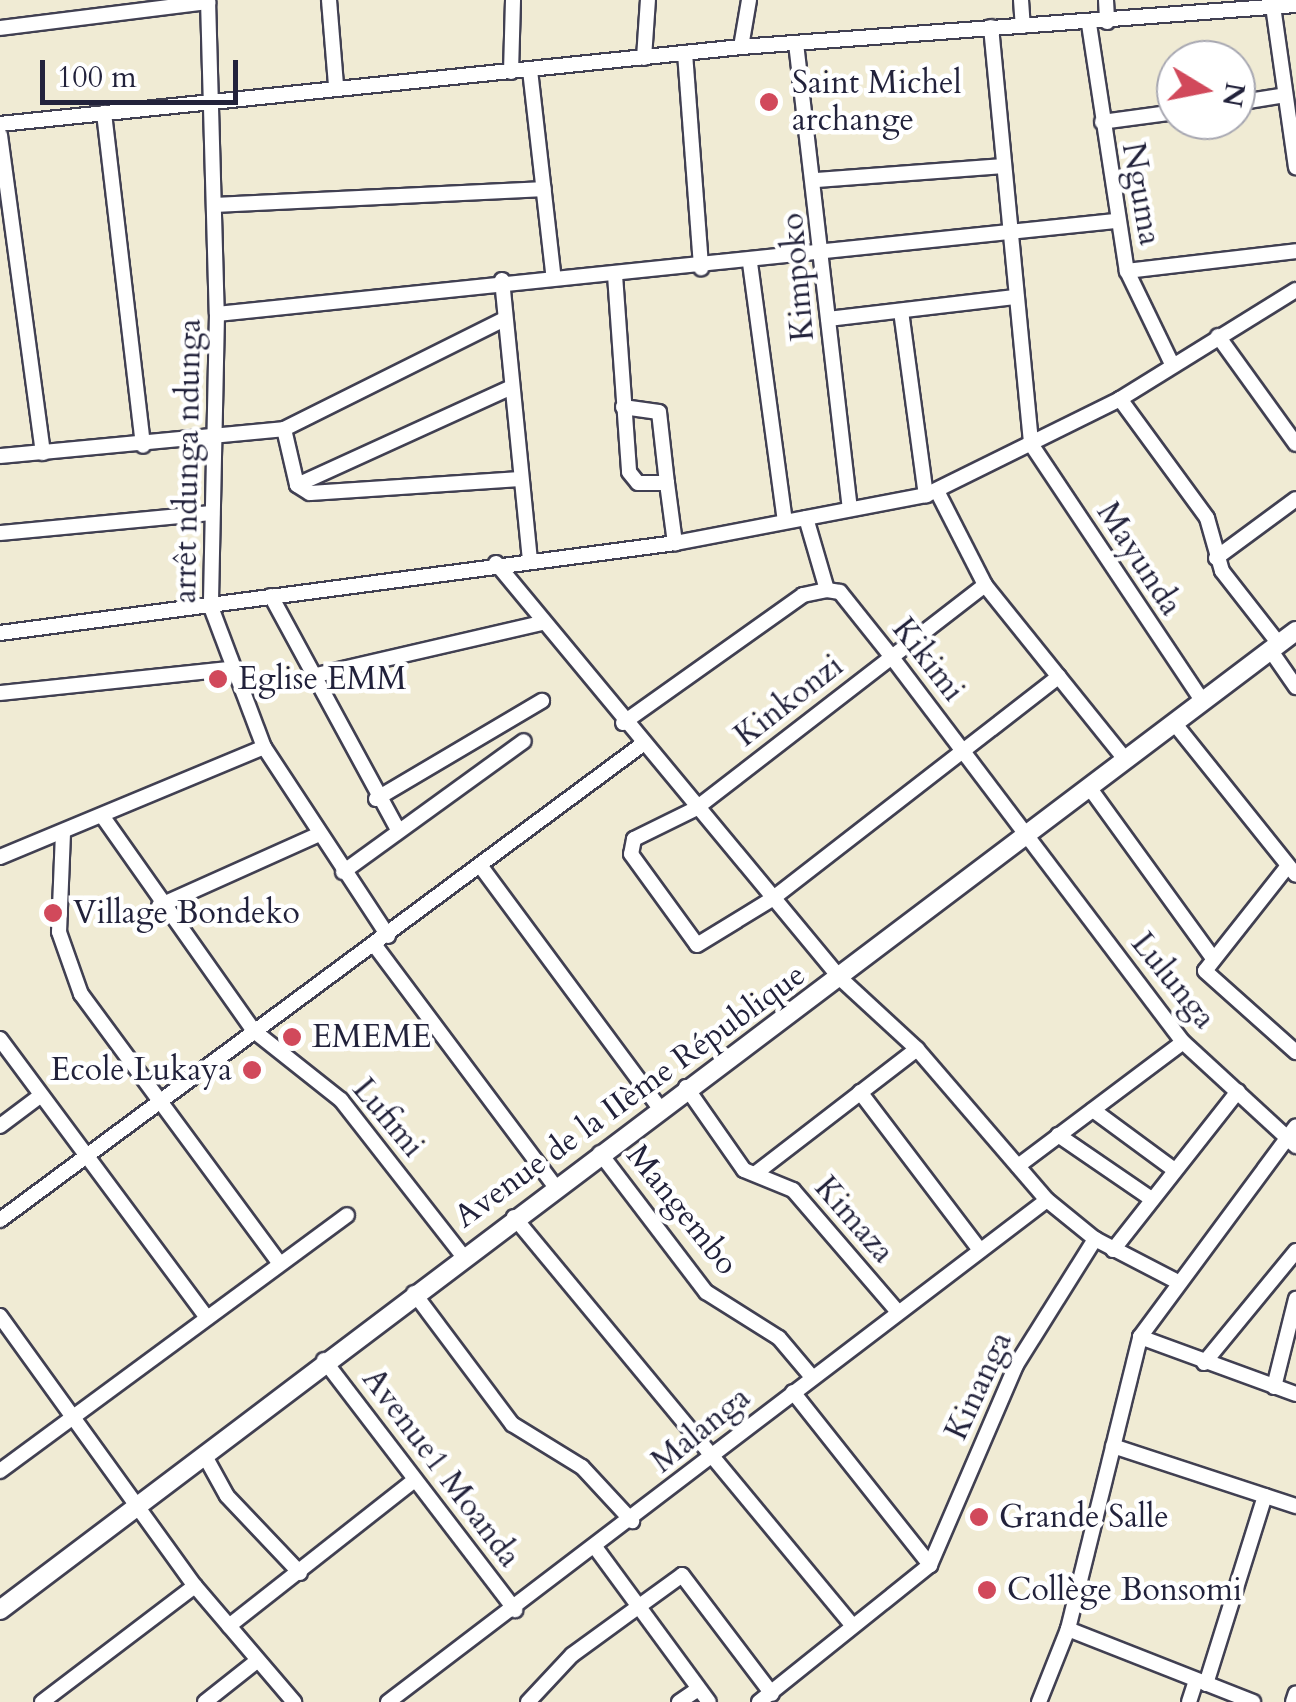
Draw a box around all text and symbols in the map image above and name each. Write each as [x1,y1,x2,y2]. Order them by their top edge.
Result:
scale bar [45,40,242,102]
north arrow [1156,40,1256,140]
text: 100 m [57,57,137,98]
place label: Saint Michel archange [792,65,962,140]
text: N [1213,80,1254,110]
marker: Saint Michel archange [756,89,782,115]
street label: Nguma [1113,140,1169,248]
street label: Kimpoko [773,211,823,343]
street label: arrêt ndunga ndunga [166,318,210,604]
street label: Mayunda [1088,495,1190,623]
street label: Kikimi [884,611,972,709]
street label: Kinkonzi [727,647,851,755]
place label: Eglise EMM [238,660,407,698]
marker: Eglise EMM [207,668,229,690]
place label: Village Bondeko [73,894,300,932]
marker: Village Bondeko [42,902,64,924]
street label: Lulunga [1123,925,1223,1037]
street label: Avenue de la IIème République [447,956,813,1236]
place label: EMEME [312,1018,432,1056]
marker: EMEME [281,1026,303,1048]
place label: Ecole Lukaya [50,1051,232,1089]
marker: Ecole Lukaya [241,1059,263,1081]
street label: Lufimi [344,1071,432,1165]
street label: Mangembo [618,1137,746,1283]
street label: Kimaza [806,1169,902,1271]
street label: Kinanga [937,1326,1021,1446]
street label: Avenue1 Moanda [354,1361,528,1575]
street label: Malanga [644,1379,758,1481]
place label: Grande Salle [999,1498,1169,1536]
marker: Grande Salle [968,1506,990,1528]
place label: Collège Bonsomi [1007,1571,1242,1609]
marker: Collège Bonsomi [976,1579,998,1601]

